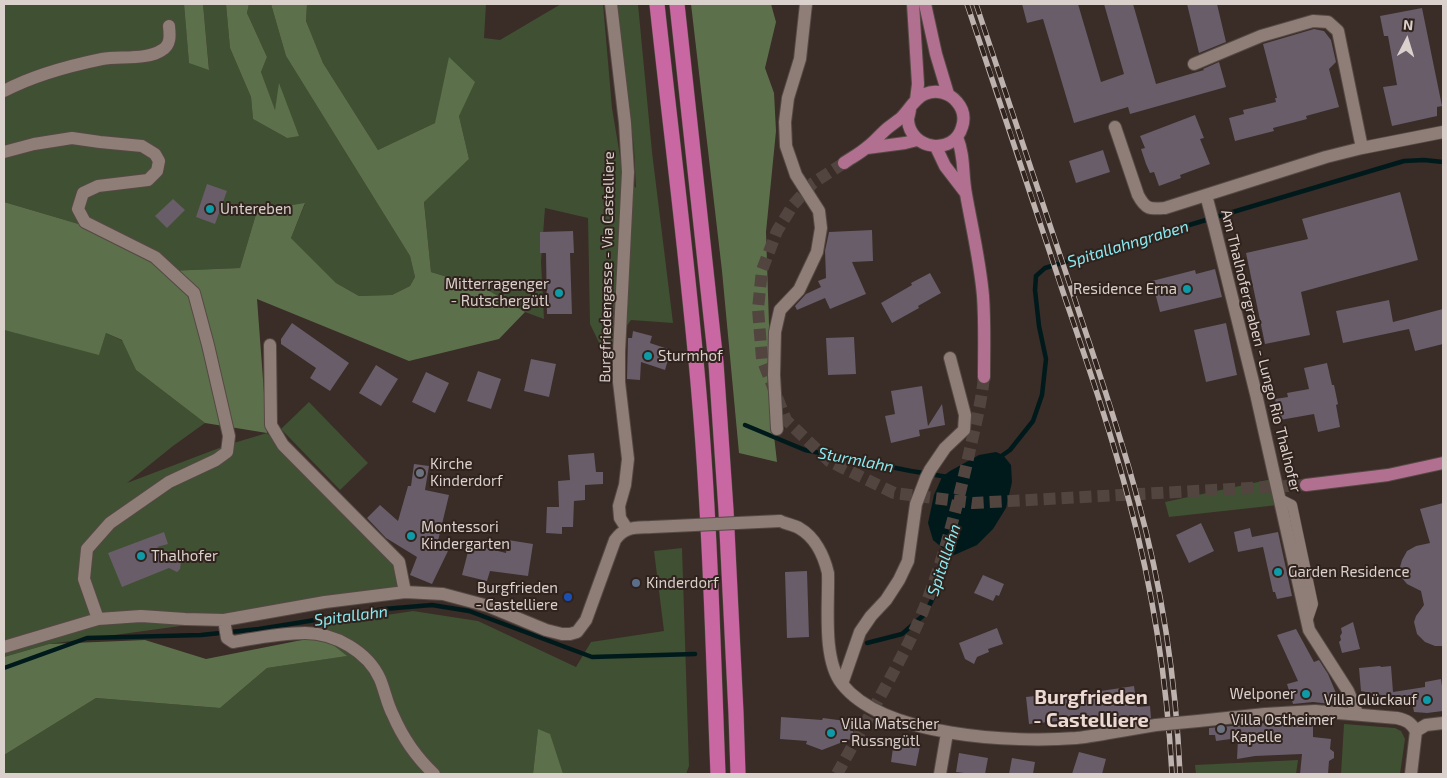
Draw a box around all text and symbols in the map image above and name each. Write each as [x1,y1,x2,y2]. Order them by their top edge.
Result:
north arrow [1382,15,1432,65]
text: N [1403,16,1414,33]
street label: Burgfriedengasse - Via Castelliere [596,151,618,383]
place label: Untereben [220,200,292,218]
marker: Untereben [204,203,216,215]
street label: Am Thalhofergraben - Lungo Rio Thalhofer [1217,208,1305,494]
water label: Spitallahngraben [1065,216,1191,272]
place label: Mitterragenger - Rutschergütl [445,275,549,310]
place label: Residence Erna [1073,280,1177,298]
marker: Residence Erna [1181,283,1193,295]
marker: Mitterragenger - Rutschergütl [553,287,565,299]
place label: Sturmhof [658,347,723,365]
marker: Sturmhof [642,350,654,362]
water label: Sturmlahn [817,443,895,477]
place label: Kirche Kinderdorf [430,455,503,490]
marker: Kirche Kinderdorf [414,467,426,479]
place label: Montessori Kindergarten [421,518,510,553]
water label: Spitallahn [923,522,965,598]
marker: Montessori Kindergarten [405,530,417,542]
place label: Thalhofer [151,547,218,565]
marker: Thalhofer [135,550,147,562]
place label: Garden Residence [1288,563,1409,581]
marker: Garden Residence [1272,566,1284,578]
place label: Kinderdorf [646,574,719,592]
marker: Kinderdorf [630,577,642,589]
place label: Burgfrieden - Castelliere [475,579,558,614]
marker: Burgfrieden - Castelliere [562,591,574,603]
water label: Spitallahn [313,602,389,630]
district label: Burgfrieden - Castelliere [1033,685,1149,732]
place label: Welponer [1230,685,1296,703]
marker: Welponer [1300,688,1312,700]
place label: Villa Glückauf [1324,691,1417,709]
marker: Villa Glückauf [1421,694,1433,706]
place label: Villa Ostheimer Kapelle [1231,711,1335,746]
place label: Villa Matscher - Russngütl [841,715,939,750]
marker: Villa Ostheimer Kapelle [1215,723,1227,735]
marker: Villa Matscher - Russngütl [825,727,837,739]

